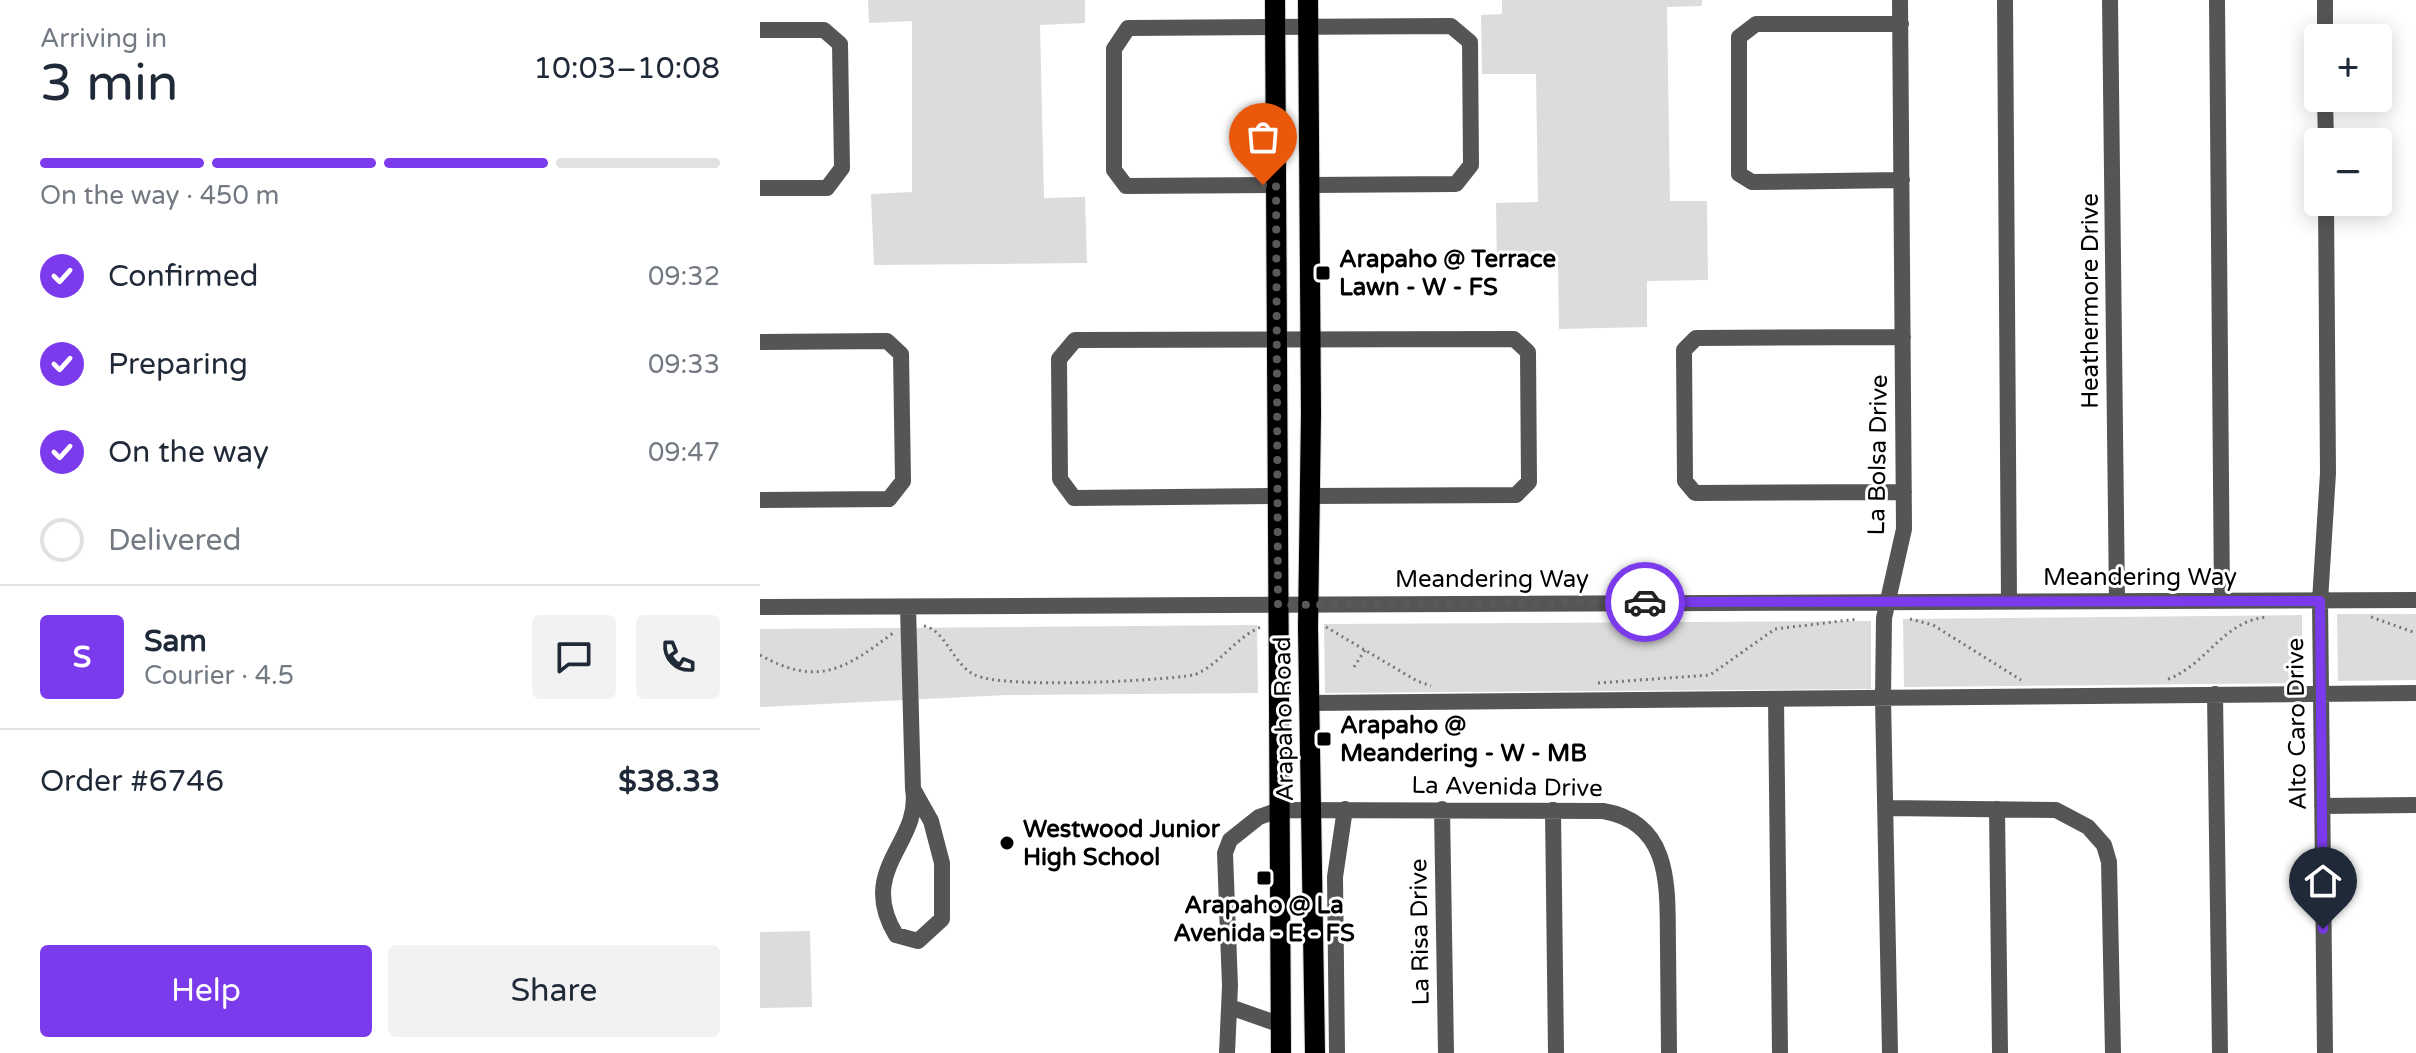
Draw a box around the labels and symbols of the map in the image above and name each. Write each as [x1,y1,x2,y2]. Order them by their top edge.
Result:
pin [1229,103,1297,185]
street label: Heathermore Drive [2076,193,2105,409]
place label: Arapaho @ Terrace Lawn - W - FS [1339,245,1557,302]
marker: Arapaho @ Terrace Lawn - W - FS [1314,264,1332,282]
street label: La Bolsa Drive [1862,374,1894,536]
courier [1605,562,1685,642]
street label: Meandering Way [2043,563,2237,592]
street label: Meandering Way [1395,565,1589,594]
street label: Arapaho Road [1268,636,1300,802]
street label: Alto Caro Drive [2281,638,2313,810]
place label: Arapaho @ Meandering - W - MB [1340,711,1587,768]
marker: Arapaho @ Meandering - W - MB [1315,730,1333,748]
street label: La Avenida Drive [1411,771,1603,803]
place label: Westwood Junior High School [1023,815,1221,872]
marker: Westwood Junior High School [998,834,1016,852]
pin [2289,847,2357,929]
street label: La Risa Drive [1404,858,1436,1006]
marker: Arapaho @ La Avenida - E - FS [1255,869,1273,887]
place label: Arapaho @ La Avenida - E - FS [1173,891,1355,948]

